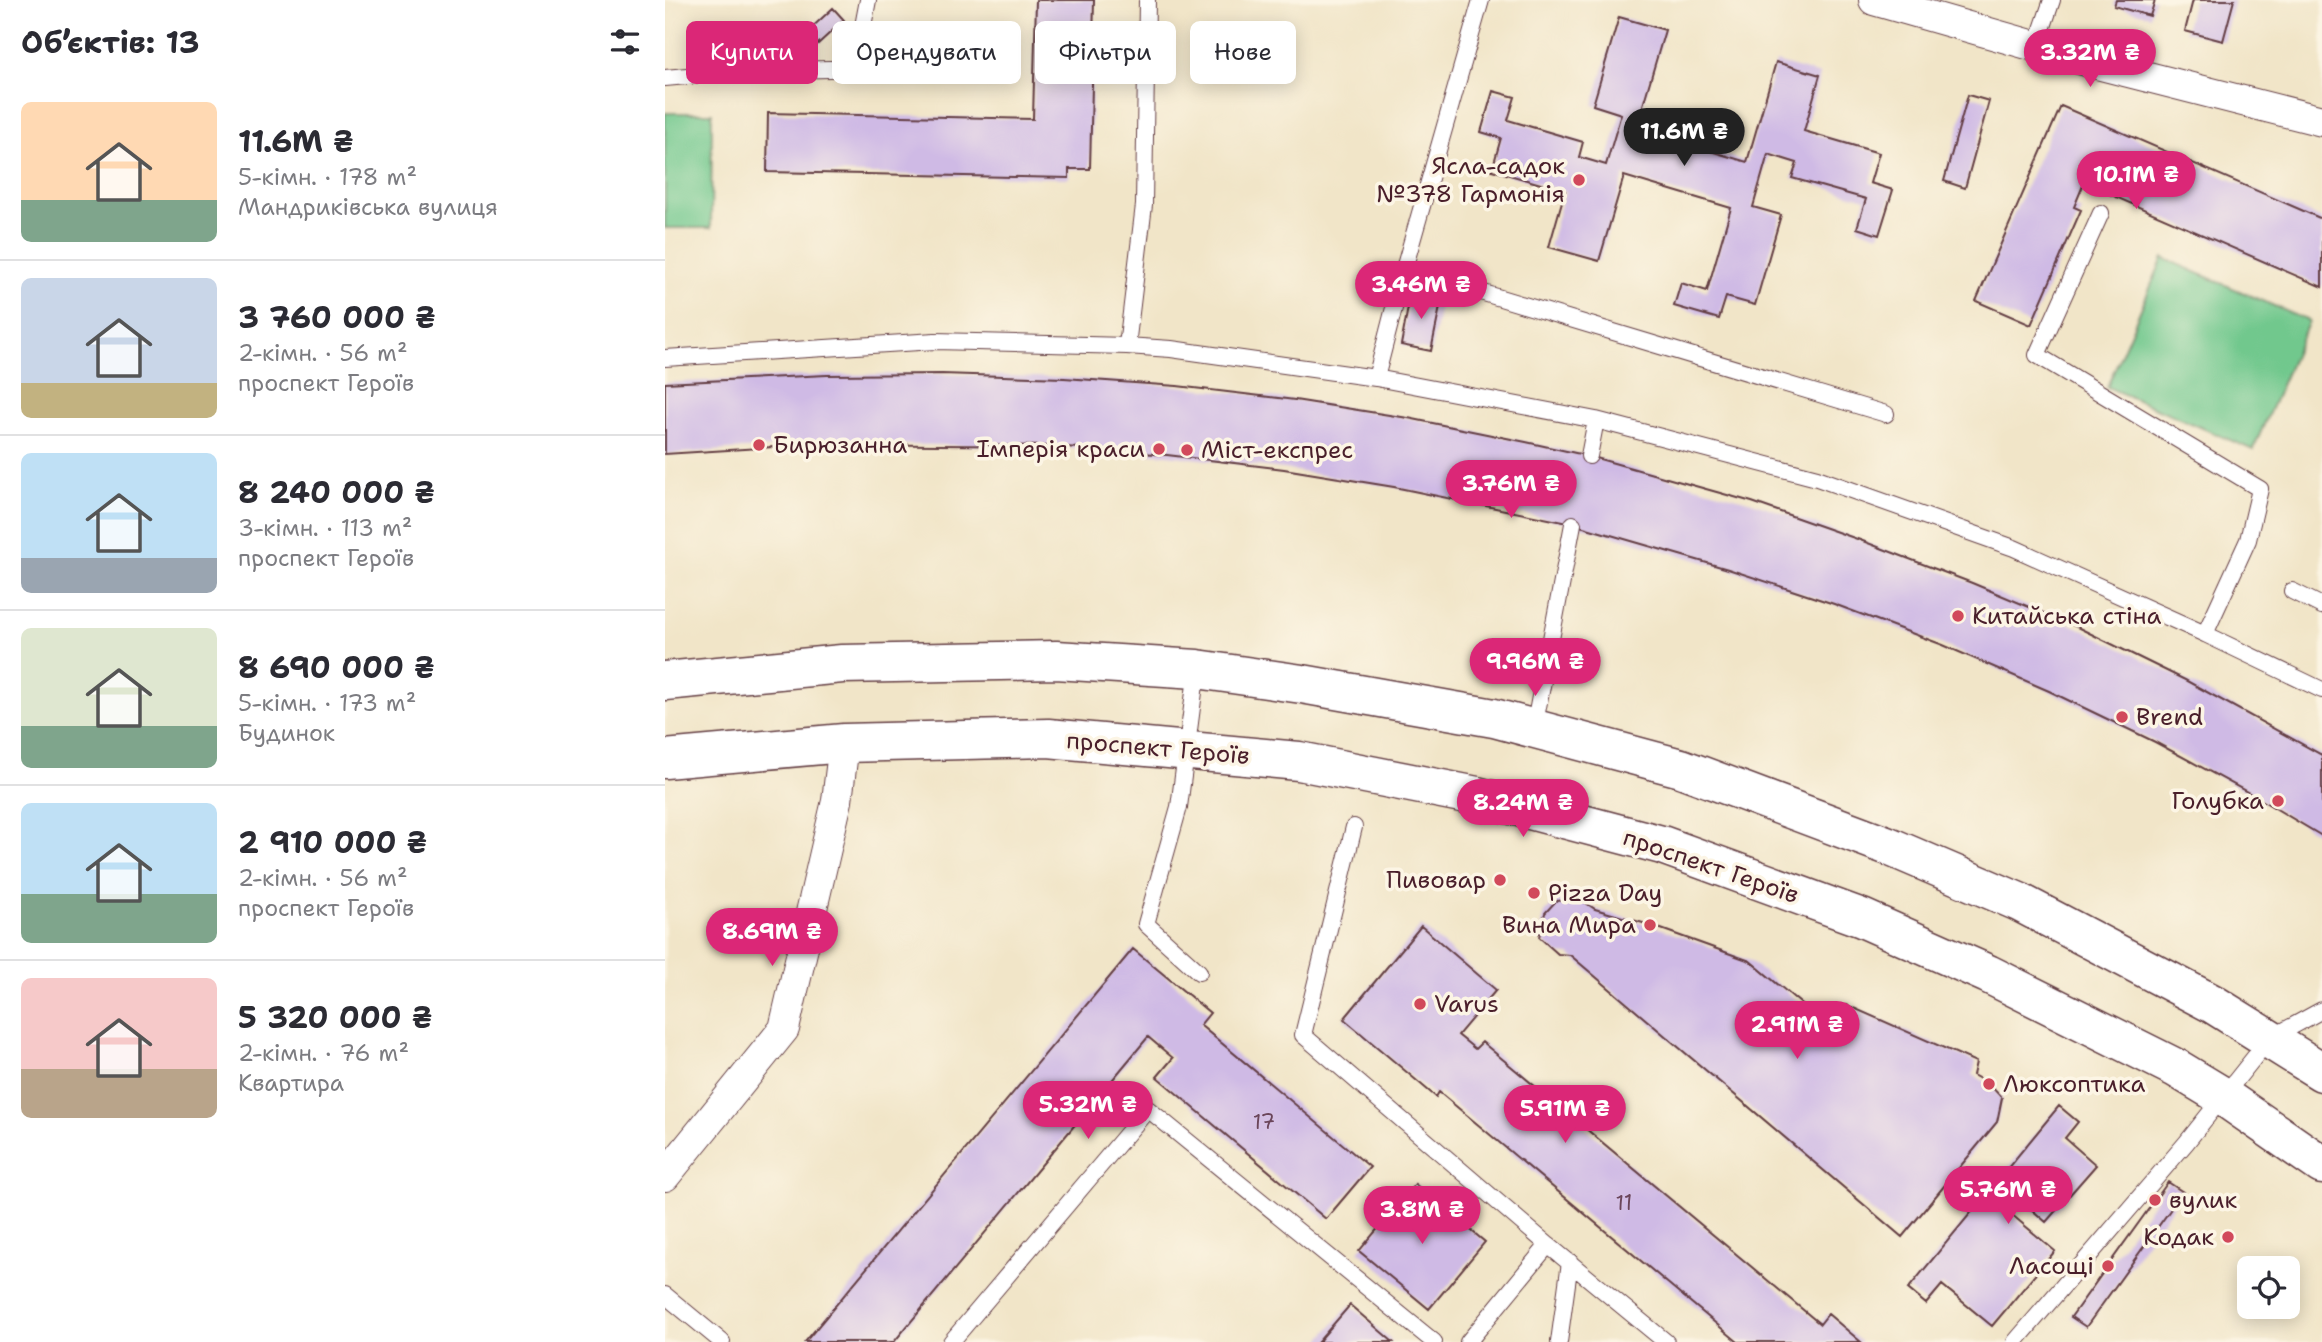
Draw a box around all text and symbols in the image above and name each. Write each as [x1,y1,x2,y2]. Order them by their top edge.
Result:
chip: Купити [686,21,818,84]
chip: Орендувати [832,21,1021,84]
chip: Фільтри [1035,21,1176,84]
chip: Нове [1190,21,1296,84]
text: Об’єктів: 13 [21,22,200,63]
icon: filters [606,23,644,61]
pin: 3.32M ₴ [2025,29,2155,89]
text: 3.32M ₴ [2040,37,2140,67]
pin: 11.6M ₴ [1619,108,1749,168]
text: 11.6M ₴ [1640,116,1728,146]
text: 11.6M ₴ [238,121,354,162]
icon: home [77,130,161,214]
place label: Ясла-садок №378 Гармонія [1376,150,1565,210]
pin: 10.1M ₴ [2071,152,2201,211]
text: 10.1M ₴ [2093,159,2179,189]
text: 5-кімн. · 178 m² [238,162,417,192]
marker: Ясла-садок №378 Гармонія [1571,172,1587,188]
text: Мандриківська вулиця [238,192,498,222]
pin: 3.46M ₴ [1356,262,1486,321]
text: 3.46M ₴ [1371,269,1471,299]
text: 3 760 000 ₴ [238,297,436,338]
icon: home [77,306,161,390]
text: 2-кімн. · 56 m² [238,338,408,368]
text: проспект Героїв [238,368,414,398]
place label: Бирюзанна [773,429,907,461]
place label: Імперія краси [976,433,1145,465]
place label: Міст-експрес [1201,434,1353,466]
marker: Бирюзанна [751,437,767,453]
marker: Імперія краси [1151,441,1167,457]
marker: Міст-експрес [1179,442,1195,458]
pin: 3.76M ₴ [1446,461,1576,520]
text: 3.76M ₴ [1462,468,1560,498]
text: 8 240 000 ₴ [238,472,435,513]
icon: home [77,481,161,565]
text: 3-кімн. · 113 m² [238,513,412,543]
text: проспект Героїв [238,543,414,573]
place label: Китайська стіна [1972,600,2161,632]
marker: Китайська стіна [1950,608,1966,624]
pin: 9.96M ₴ [1470,638,1600,698]
text: 9.96M ₴ [1486,646,1584,676]
text: 8 690 000 ₴ [238,647,435,688]
icon: home [77,656,161,740]
text: 5-кімн. · 173 m² [238,688,416,718]
place label: Brend [2136,701,2203,733]
marker: Brend [2114,709,2130,725]
text: Будинок [238,718,335,748]
street label: проспект Героїв [1065,724,1251,772]
pin: 8.24M ₴ [1458,780,1588,839]
place label: Голубка [2172,785,2264,817]
text: 8.24M ₴ [1473,787,1573,817]
marker: Голубка [2270,793,2286,809]
street label: проспект Героїв [1619,821,1803,911]
text: 2 910 000 ₴ [238,822,427,863]
icon: home [77,831,161,915]
text: 2-кімн. · 56 m² [238,863,408,893]
place label: Пивовар [1386,864,1486,896]
marker: Пивовар [1492,872,1508,888]
place label: Pizza Day [1548,877,1662,909]
marker: Pizza Day [1526,885,1542,901]
text: проспект Героїв [238,893,414,923]
pin: 8.69M ₴ [707,908,837,968]
place label: Вина Мира [1502,909,1636,941]
text: 8.69M ₴ [722,916,822,946]
marker: Вина Мира [1642,917,1658,933]
place label: Varus [1434,988,1499,1020]
marker: Varus [1412,996,1428,1012]
text: 5 320 000 ₴ [238,997,432,1038]
pin: 2.91M ₴ [1732,1002,1862,1061]
icon: home [77,1006,161,1090]
text: 2.91M ₴ [1751,1009,1843,1039]
text: 2-кімн. · 76 m² [238,1038,409,1068]
text: Квартира [238,1068,344,1098]
place label: Люксоптика [2003,1068,2145,1100]
marker: Люксоптика [1981,1076,1997,1092]
pin: 5.32M ₴ [1023,1082,1153,1141]
pin: 5.91M ₴ [1500,1086,1630,1145]
text: 5.32M ₴ [1039,1089,1137,1119]
text: 5.91M ₴ [1520,1093,1610,1123]
house number: 17 [1253,1108,1275,1136]
pin: 5.76M ₴ [1943,1166,2073,1226]
text: 5.76M ₴ [1960,1174,2056,1204]
place label: вулик [2169,1184,2238,1216]
pin: 3.8M ₴ [1365,1186,1479,1246]
house number: 11 [1616,1189,1632,1217]
marker: вулик [2147,1192,2163,1208]
text: 3.8M ₴ [1380,1194,1464,1224]
place label: Кодак [2143,1221,2214,1253]
marker: Кодак [2220,1229,2236,1245]
place label: Ласощі [2009,1250,2094,1282]
map controls [2237,1256,2300,1319]
button: locate [2237,1256,2300,1319]
marker: Ласощі [2100,1258,2116,1274]

